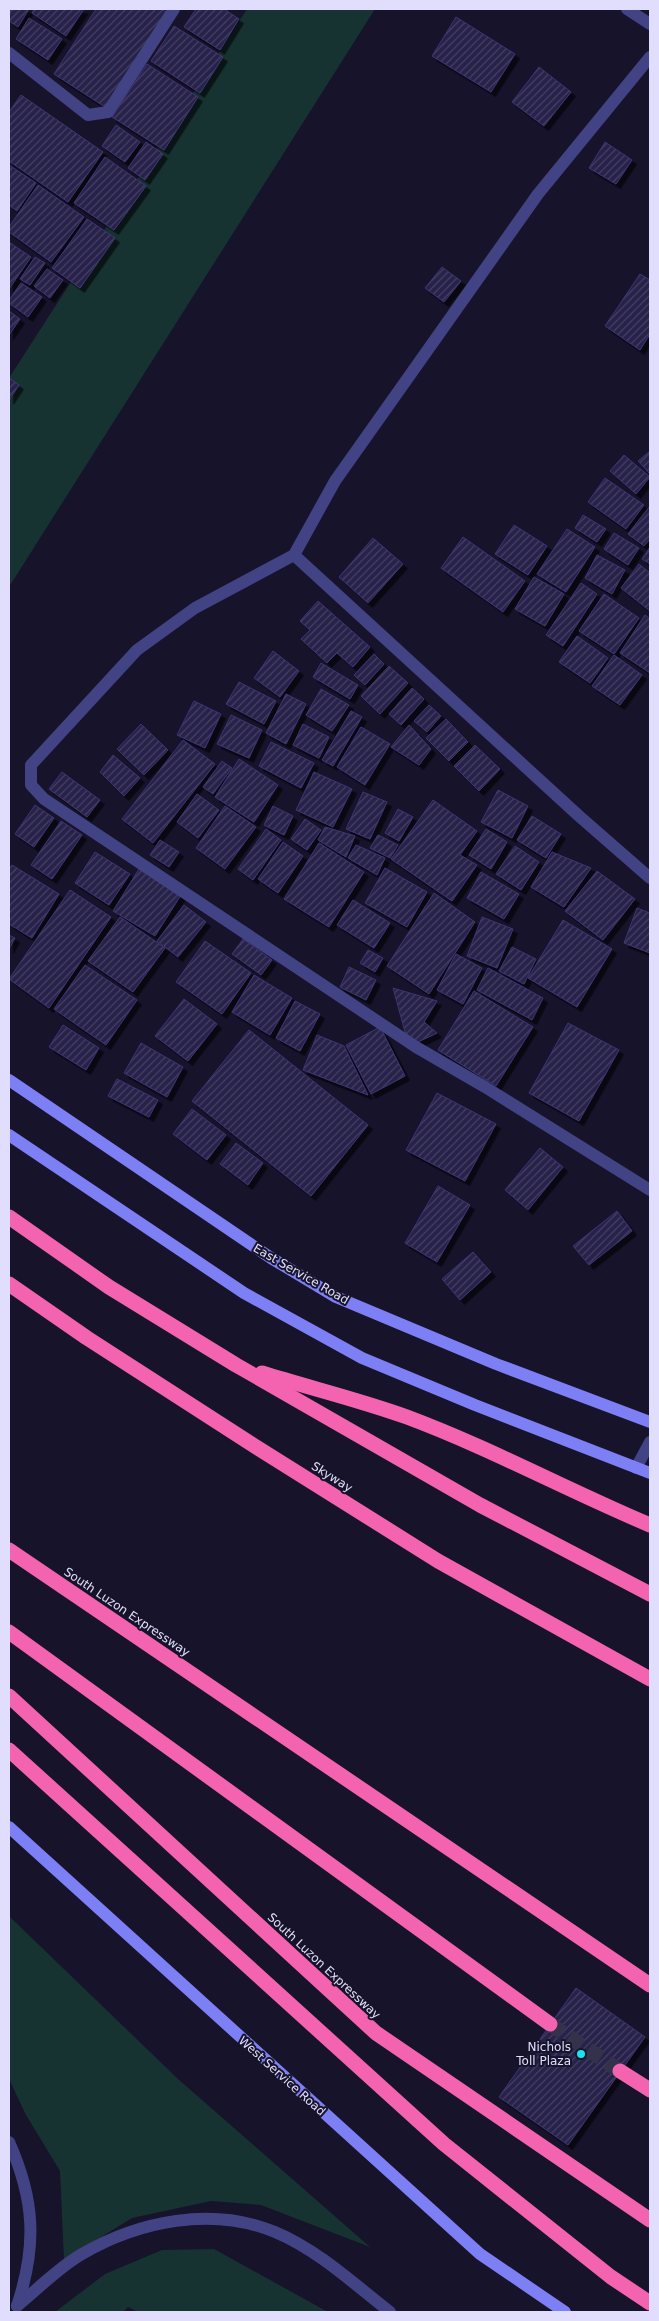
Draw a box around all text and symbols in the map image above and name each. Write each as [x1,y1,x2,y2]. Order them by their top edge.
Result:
street label: East Service Road [251,1241,351,1307]
street label: Skyway [309,1459,355,1495]
street label: South Luzon Expressway [61,1565,193,1659]
street label: South Luzon Expressway [265,1910,383,2022]
street label: West Service Road [236,2033,328,2119]
place label: Nichols Toll Plaza [515,2040,571,2068]
marker: Nichols Toll Plaza [575,2048,587,2060]

